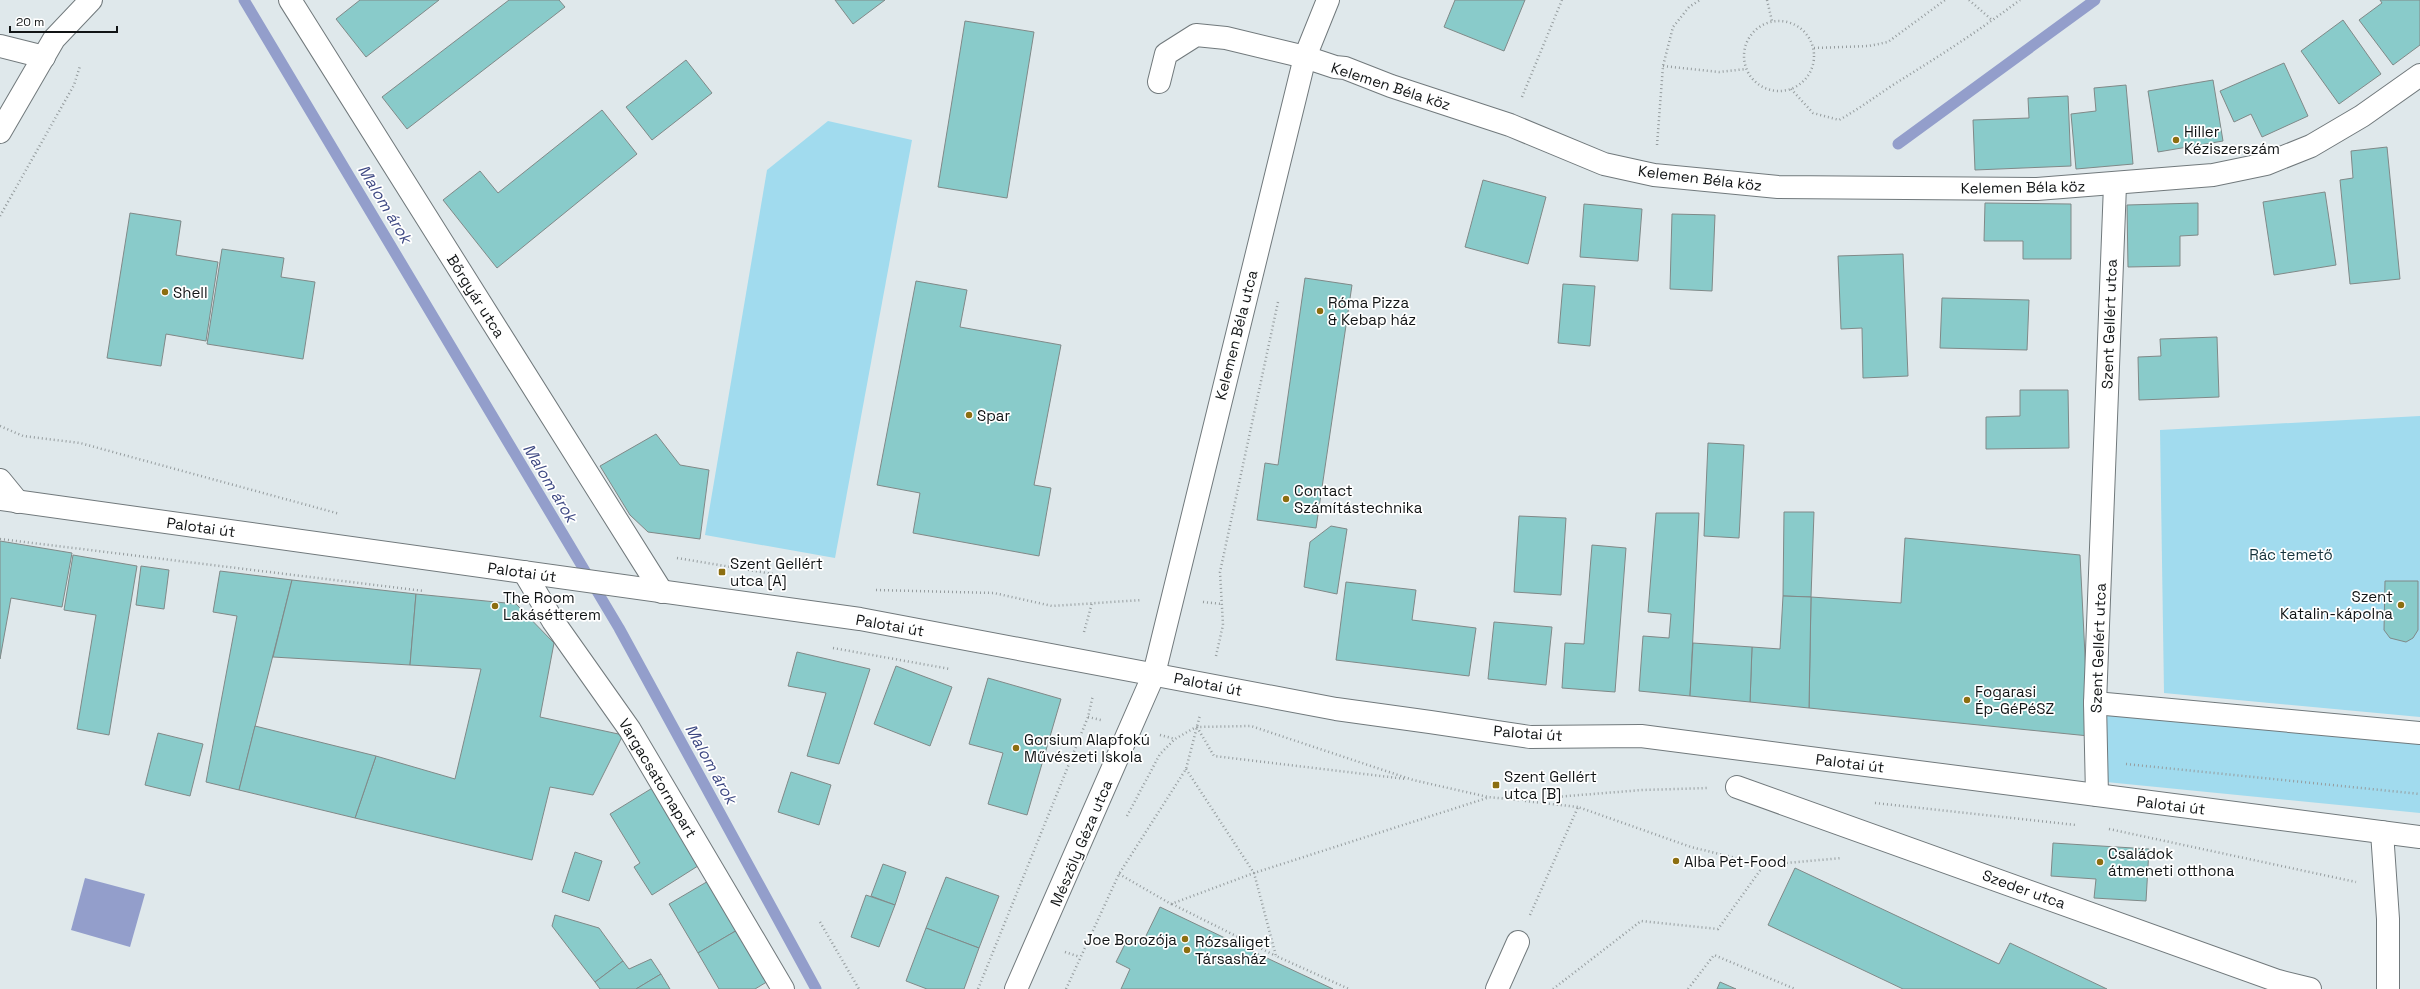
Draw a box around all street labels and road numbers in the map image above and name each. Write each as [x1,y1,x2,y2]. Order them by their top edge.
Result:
street label: Kelemen Béla köz [1329,58,1453,114]
street label: Kelemen Béla köz [1637,161,1763,195]
street label: Kelemen Béla köz [1961,176,2085,198]
street label: Bőrgyár utca [443,251,509,342]
street label: Szent Gellért utca [2097,258,2121,389]
street label: Kelemen Béla utca [1211,268,1261,402]
street label: Palotai út [165,513,237,541]
street label: Palotai út [486,558,558,586]
street label: Szent Gellért utca [2086,582,2110,713]
street label: Palotai út [854,610,926,640]
street label: Palotai út [1172,668,1244,700]
street label: Vargacsatornapart [615,715,701,841]
street label: Palotai út [1493,721,1563,745]
street label: Palotai út [1814,749,1886,777]
street label: Mészöly Géza utca [1046,777,1116,909]
street label: Palotai út [2135,791,2207,819]
street label: Szeder utca [1980,865,2069,913]

